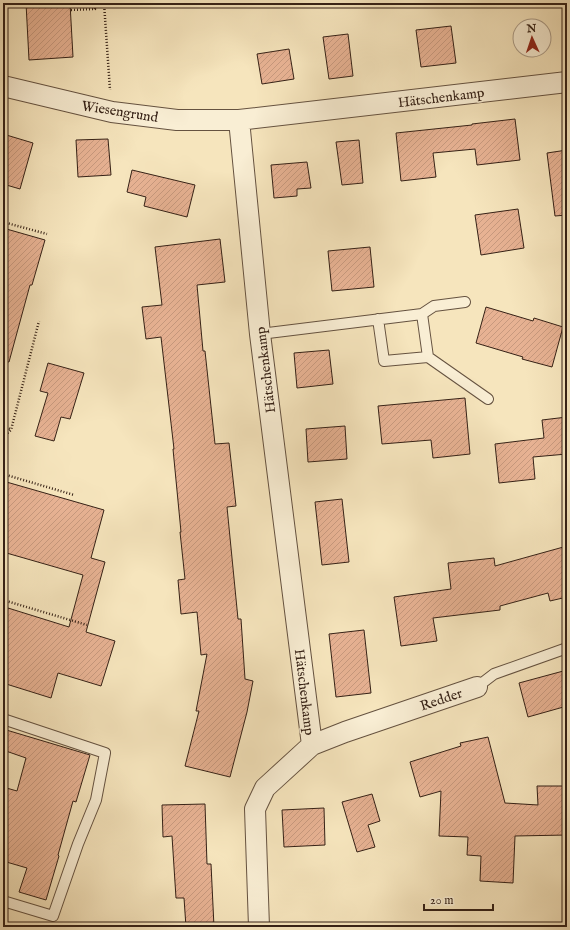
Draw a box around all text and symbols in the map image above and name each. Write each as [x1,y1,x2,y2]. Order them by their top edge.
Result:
north arrow [512,18,552,58]
text: N [525,22,537,36]
street label: Hätschenkamp [397,84,486,112]
street label: Wiesengrund [80,97,160,127]
street label: Hätschenkamp [252,325,280,414]
street label: Hätschenkamp [290,648,318,737]
street label: Redder [418,684,465,716]
scale bar [424,886,493,912]
text: 20 m [430,893,453,908]

